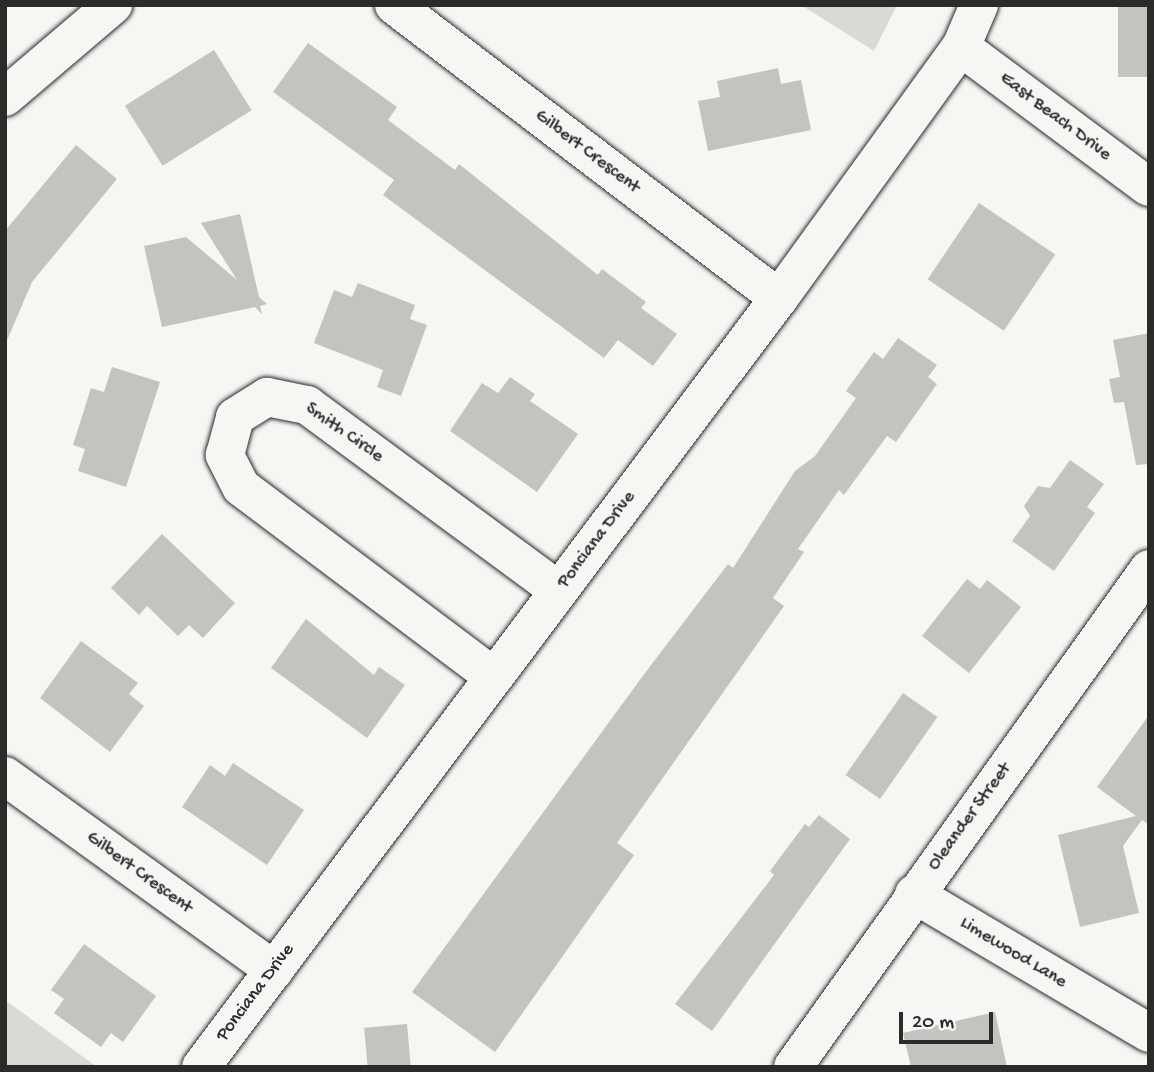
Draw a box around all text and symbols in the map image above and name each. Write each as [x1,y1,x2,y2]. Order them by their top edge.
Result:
street label: East Beach Drive [995,67,1115,167]
street label: Gilbert Crescent [530,105,644,199]
street label: Smith Circle [300,398,388,468]
street label: Ponciana Drive [553,487,641,593]
street label: Oleander Street [923,759,1017,875]
street label: Gilbert Crescent [81,827,197,919]
street label: Limewood Lane [955,912,1071,994]
street label: Ponciana Drive [212,940,300,1046]
scale bar [902,998,996,1042]
text: 20 m [912,1011,954,1036]

